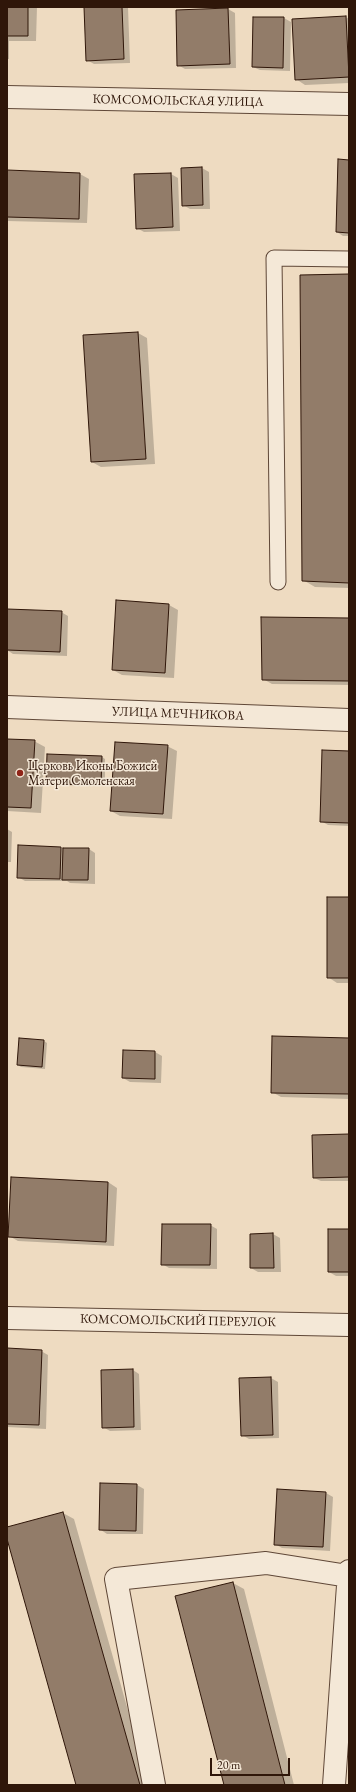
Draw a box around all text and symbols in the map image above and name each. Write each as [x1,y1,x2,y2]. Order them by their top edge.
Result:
street label: КОМСОМОЛЬСКАЯ УЛИЦА [92,92,264,110]
street label: УЛИЦА МЕЧНИКОВА [112,704,244,724]
place label: Церковь Иконы Божией Матери Смоленская [28,758,157,789]
marker: Церковь Иконы Божией Матери Смоленская [15,768,25,778]
street label: КОМСОМОЛЬСКИЙ ПЕРЕУЛОК [80,1311,276,1331]
scale bar [212,1750,292,1776]
text: 20 m [217,1757,240,1773]

